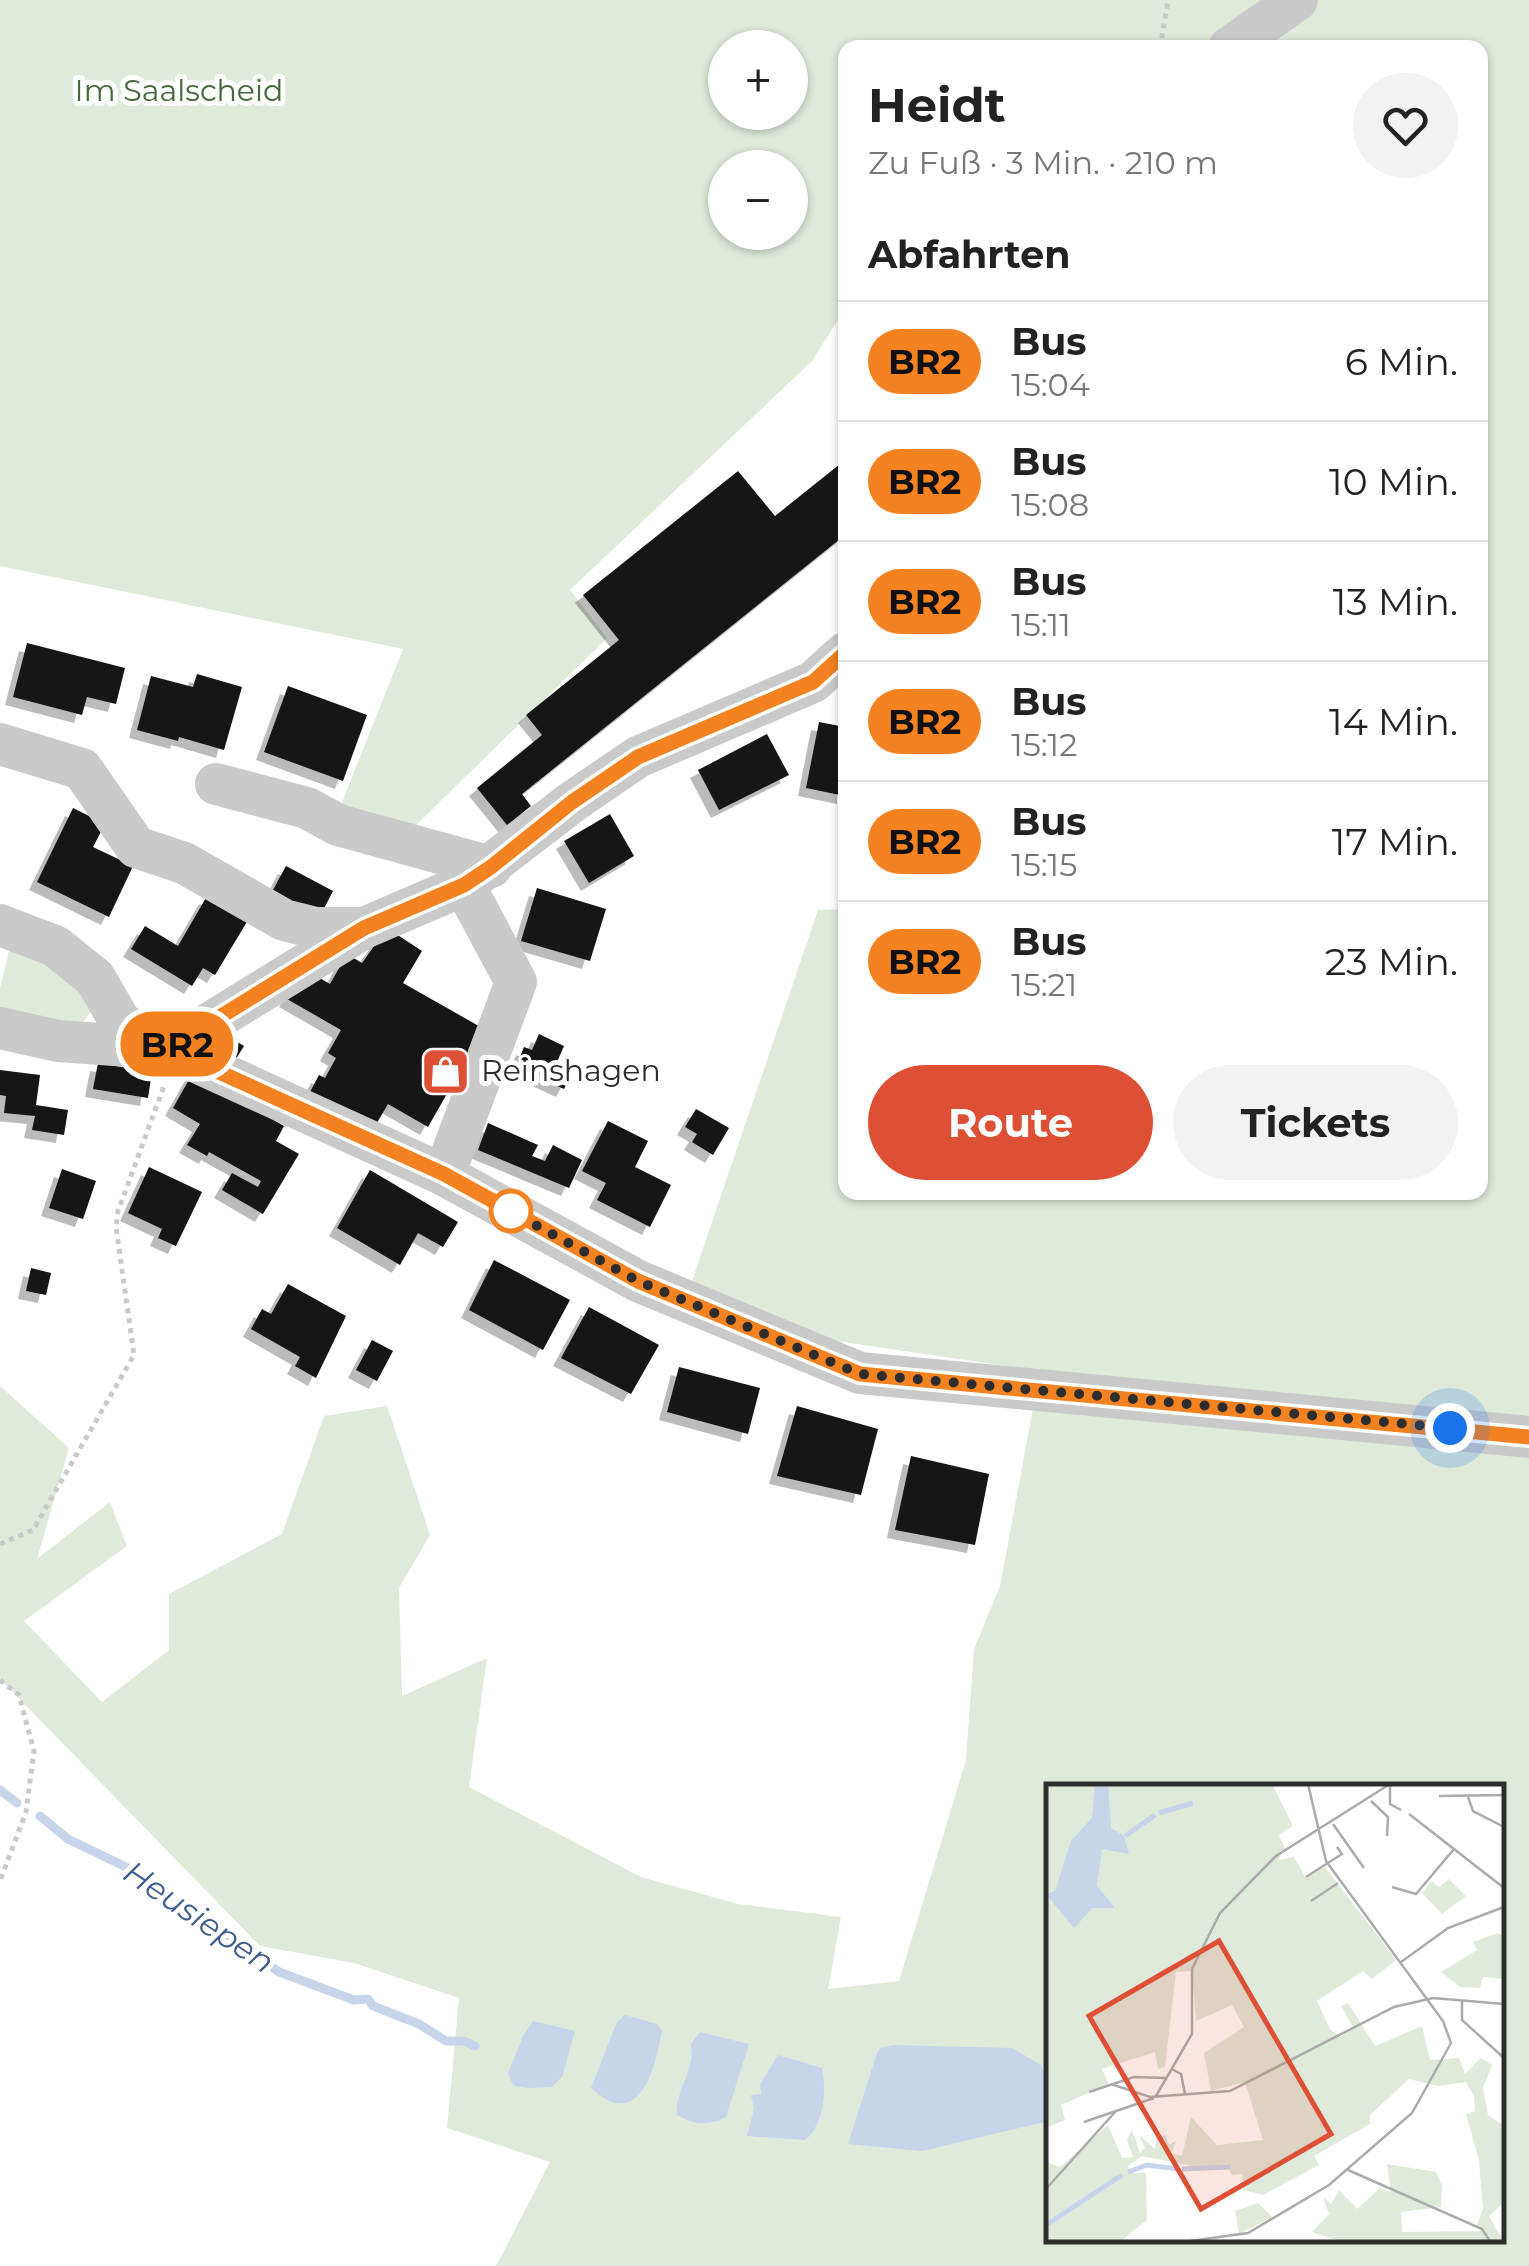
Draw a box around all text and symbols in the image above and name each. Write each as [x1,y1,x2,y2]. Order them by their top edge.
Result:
map controls [708,30,808,250]
button: + [708,30,808,130]
park label: Im Saalscheid [75,72,283,109]
button: heart [1353,73,1458,178]
text: Heidt [868,76,1006,134]
text: Zu Fuß · 3 Min. · 210 m [868,143,1218,182]
button: − [708,150,808,250]
text: Abfahrten [868,231,1070,278]
text: Bus [1011,318,1087,365]
text: 6 Min. [1345,338,1458,385]
text: BR2 [888,340,961,383]
text: 15:04 [1011,365,1090,404]
text: Bus [1011,438,1087,485]
text: 10 Min. [1329,458,1458,505]
text: BR2 [888,460,961,503]
text: 15:08 [1011,485,1089,524]
text: Bus [1011,558,1087,605]
text: 13 Min. [1333,578,1458,625]
text: BR2 [888,580,961,623]
text: 15:11 [1011,605,1071,644]
text: Bus [1011,678,1087,725]
text: 14 Min. [1329,698,1458,745]
text: BR2 [888,700,961,743]
text: 15:12 [1011,725,1077,764]
text: Bus [1011,798,1087,845]
text: 17 Min. [1332,818,1458,865]
text: BR2 [888,820,961,863]
text: 15:15 [1011,845,1077,884]
text: Bus [1011,918,1087,965]
text: 23 Min. [1325,938,1458,985]
text: BR2 [888,940,961,983]
text: 15:21 [1011,965,1077,1004]
line badge: BR2 [120,1012,234,1076]
text: BR2 [140,1023,214,1066]
shop icon: Reinshagen [420,1045,472,1097]
place label: Reinshagen [481,1052,661,1089]
button: Route [868,1065,1153,1180]
button: Tickets [1173,1065,1458,1180]
unlabelled marker [490,1190,532,1232]
your location [1425,1403,1475,1453]
inset map [1046,1784,1504,2241]
water label: Heusiepen [117,1852,282,1981]

